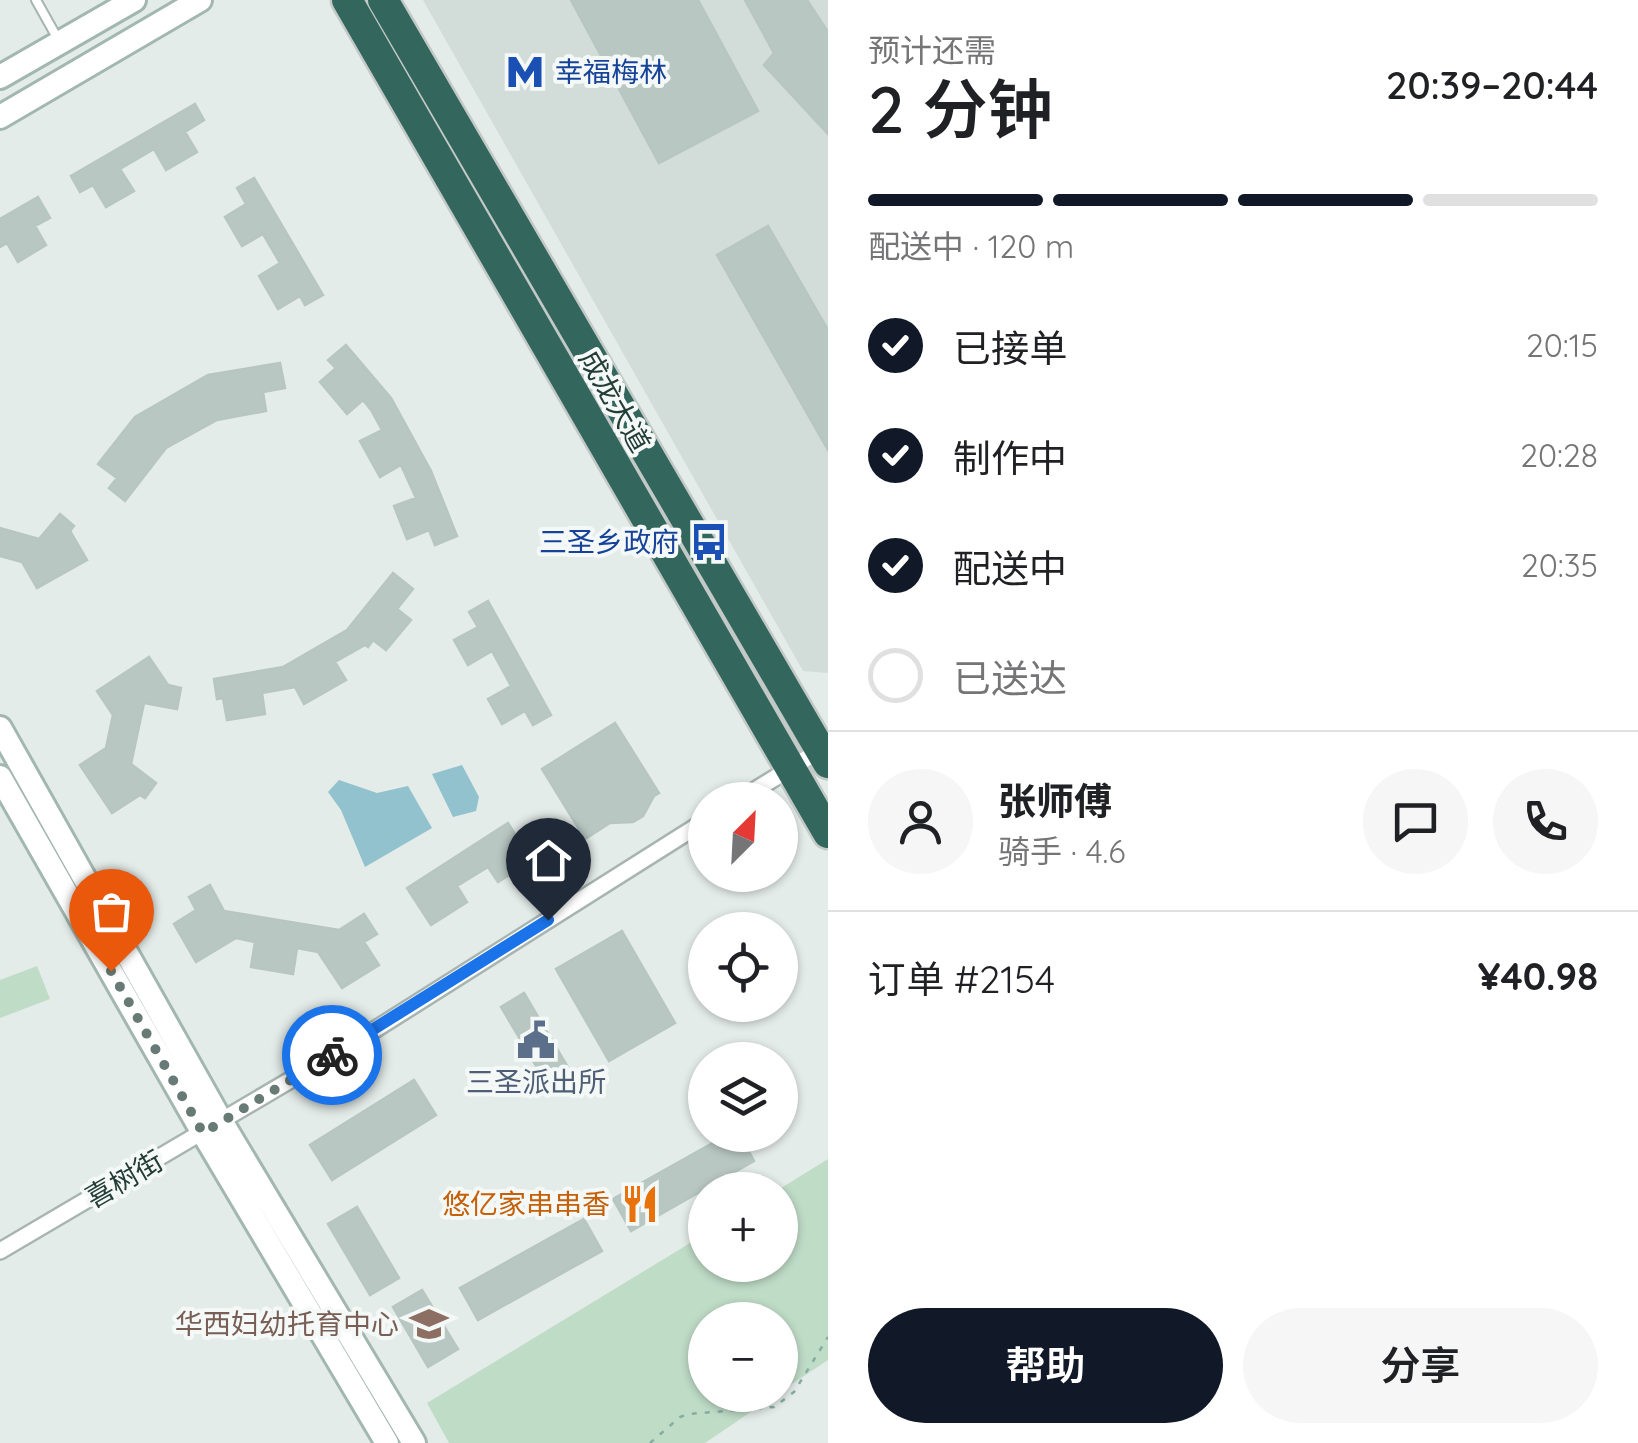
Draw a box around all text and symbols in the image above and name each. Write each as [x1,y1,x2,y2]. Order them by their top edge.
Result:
text: 预计还需 [868,30,996,70]
metro station icon: 幸福梅林 [504,51,546,93]
place label: 幸福梅林 [555,54,667,89]
text: 20:39–20:44 [1386,61,1598,109]
text: 2 分钟 [868,68,1053,149]
text: 配送中 · 120 m [868,226,1074,266]
icon: check [868,318,923,373]
text: 已接单 [953,324,1067,372]
text: 20:15 [1526,325,1598,365]
street label: 成龙大道 [572,343,659,458]
icon: check [868,428,923,483]
text: 制作中 [953,434,1067,482]
text: 20:28 [1520,435,1598,475]
bus stop icon: 三圣乡政府 [688,521,730,563]
place label: 三圣乡政府 [539,524,679,559]
icon: check [868,538,923,593]
text: 配送中 [953,544,1067,592]
text: 20:35 [1521,545,1598,585]
text: 已送达 [953,654,1067,702]
button: person [868,769,973,874]
button: chat [1363,769,1468,874]
button: phone [1493,769,1598,874]
text: 张师傅 [998,777,1112,825]
north arrow [688,782,798,892]
map controls [688,782,798,1412]
pin [506,818,591,921]
text: 骑手 · 4.6 [998,831,1126,871]
icon: home [521,833,576,888]
pin [69,869,154,972]
icon: bag [84,884,139,939]
button: locate [688,912,798,1022]
text: ¥40.98 [1478,952,1598,1000]
text: 订单 #2154 [868,955,1055,1003]
courier [282,1005,382,1105]
public building icon: 三圣派出所 [515,1019,557,1061]
icon: bike [305,1028,360,1083]
button: layers [688,1042,798,1152]
place label: 三圣派出所 [466,1064,606,1099]
street label: 喜树街 [79,1142,169,1215]
button: + [688,1172,798,1282]
restaurant icon: 悠亿家串串香 [619,1183,661,1225]
place label: 悠亿家串串香 [442,1186,610,1221]
button: − [688,1302,798,1412]
school or university icon: 华西妇幼托育中心 [408,1303,450,1345]
place label: 华西妇幼托育中心 [175,1306,399,1341]
button: 帮助 [868,1308,1223,1423]
button: 分享 [1243,1308,1598,1423]

